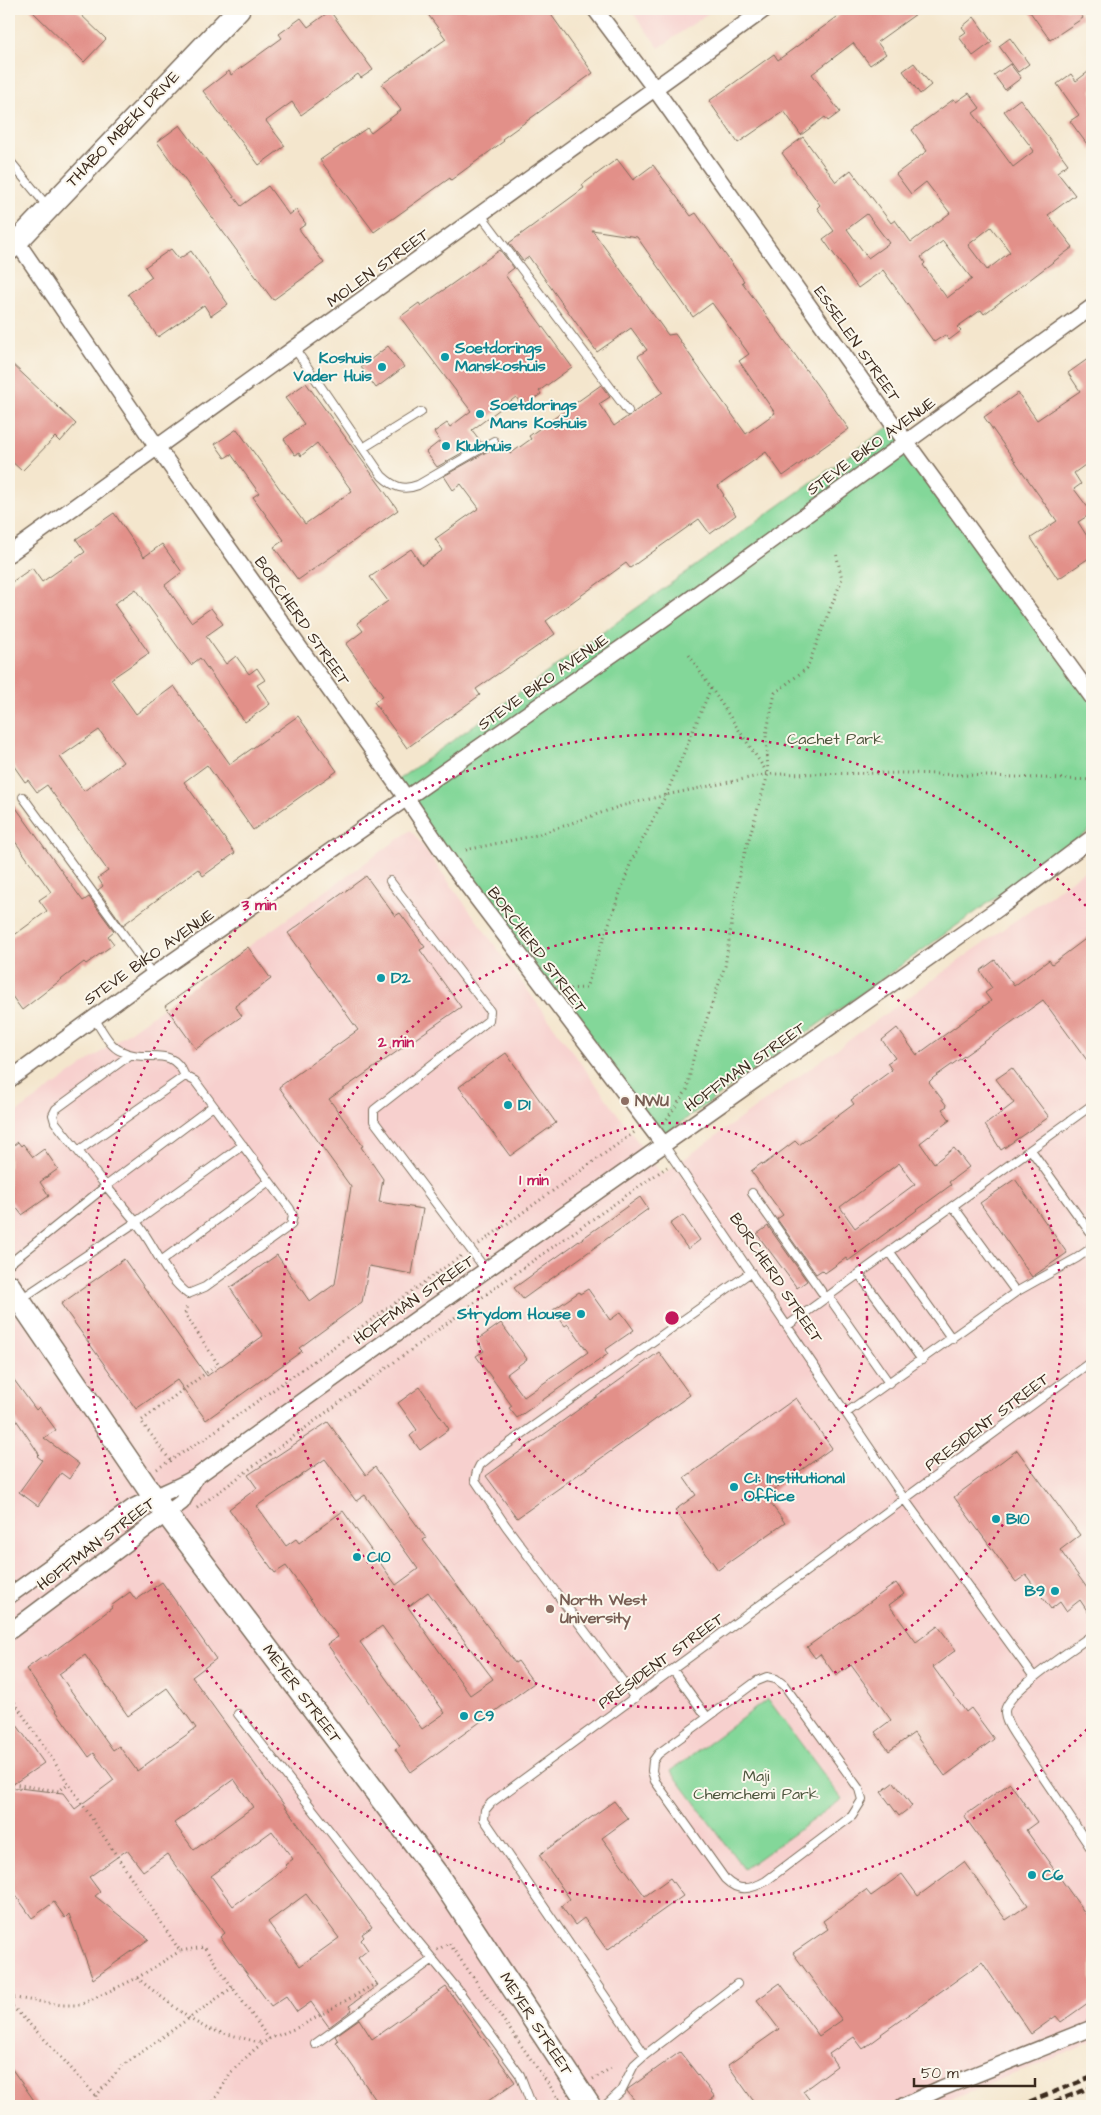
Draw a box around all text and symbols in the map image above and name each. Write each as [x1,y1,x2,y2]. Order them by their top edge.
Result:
street label: THABO MBEKI DRIVE [61,65,185,192]
street label: MOLEN STREET [322,223,434,313]
street label: ESSELEN STREET [809,282,905,406]
place label: Soetdorings Manskoshuis [454,337,546,377]
place label: Koshuis Vader Huis [292,347,372,387]
marker: Soetdorings Manskoshuis [439,351,451,363]
marker: Koshuis Vader Huis [376,361,388,373]
street label: STEVE BIKO AVENUE [802,391,940,500]
place label: Soetdorings Mans Koshuis [489,394,587,434]
marker: Soetdorings Mans Koshuis [474,408,486,420]
place label: Klubhuis [456,435,512,457]
marker: Klubhuis [440,440,452,452]
street label: BORCHERD STREET [249,552,355,690]
street label: STEVE BIKO AVENUE [473,628,613,735]
park label: Cachet Park [787,728,883,750]
street label: BORCHERD STREET [482,882,592,1018]
text: 3 min [240,895,277,916]
street label: STEVE BIKO AVENUE [79,903,219,1010]
place label: D2 [391,967,411,989]
marker: D2 [375,972,387,984]
street label: HOFFMAN STREET [680,1017,810,1117]
text: 2 min [377,1032,415,1053]
place label: NWU [635,1090,669,1112]
place label: D1 [518,1094,531,1116]
marker: NWU [619,1095,631,1107]
marker: D1 [502,1099,514,1111]
text: 1 min [519,1170,549,1191]
street label: BORCHERD STREET [724,1209,828,1347]
street label: HOFFMAN STREET [349,1250,479,1350]
place label: Strydom House [456,1303,571,1326]
marker: Strydom House [575,1308,587,1320]
centre of rings [663,1309,681,1327]
street label: PRESIDENT STREET [920,1368,1054,1476]
place label: C1: Institutional Office [744,1467,845,1507]
marker: C1: Institutional Office [728,1481,740,1493]
street label: HOFFMAN STREET [32,1492,160,1596]
place label: B10 [1006,1508,1030,1530]
marker: B10 [990,1513,1002,1525]
place label: C10 [367,1546,390,1568]
marker: C10 [351,1551,363,1563]
place label: B9 [1025,1580,1045,1602]
marker: B9 [1049,1585,1061,1597]
place label: North West University [560,1589,647,1630]
marker: North West University [544,1603,556,1615]
street label: PRESIDENT STREET [594,1608,728,1714]
street label: MEYER STREET [257,1640,347,1748]
place label: C9 [474,1705,494,1727]
marker: C9 [458,1710,470,1722]
park label: Maji Chemchemi Park [693,1765,819,1805]
place label: C6 [1042,1864,1063,1886]
marker: C6 [1026,1869,1038,1881]
street label: MEYER STREET [494,1968,578,2080]
scale bar [914,2055,1035,2087]
text: 50 m [921,2063,959,2084]

